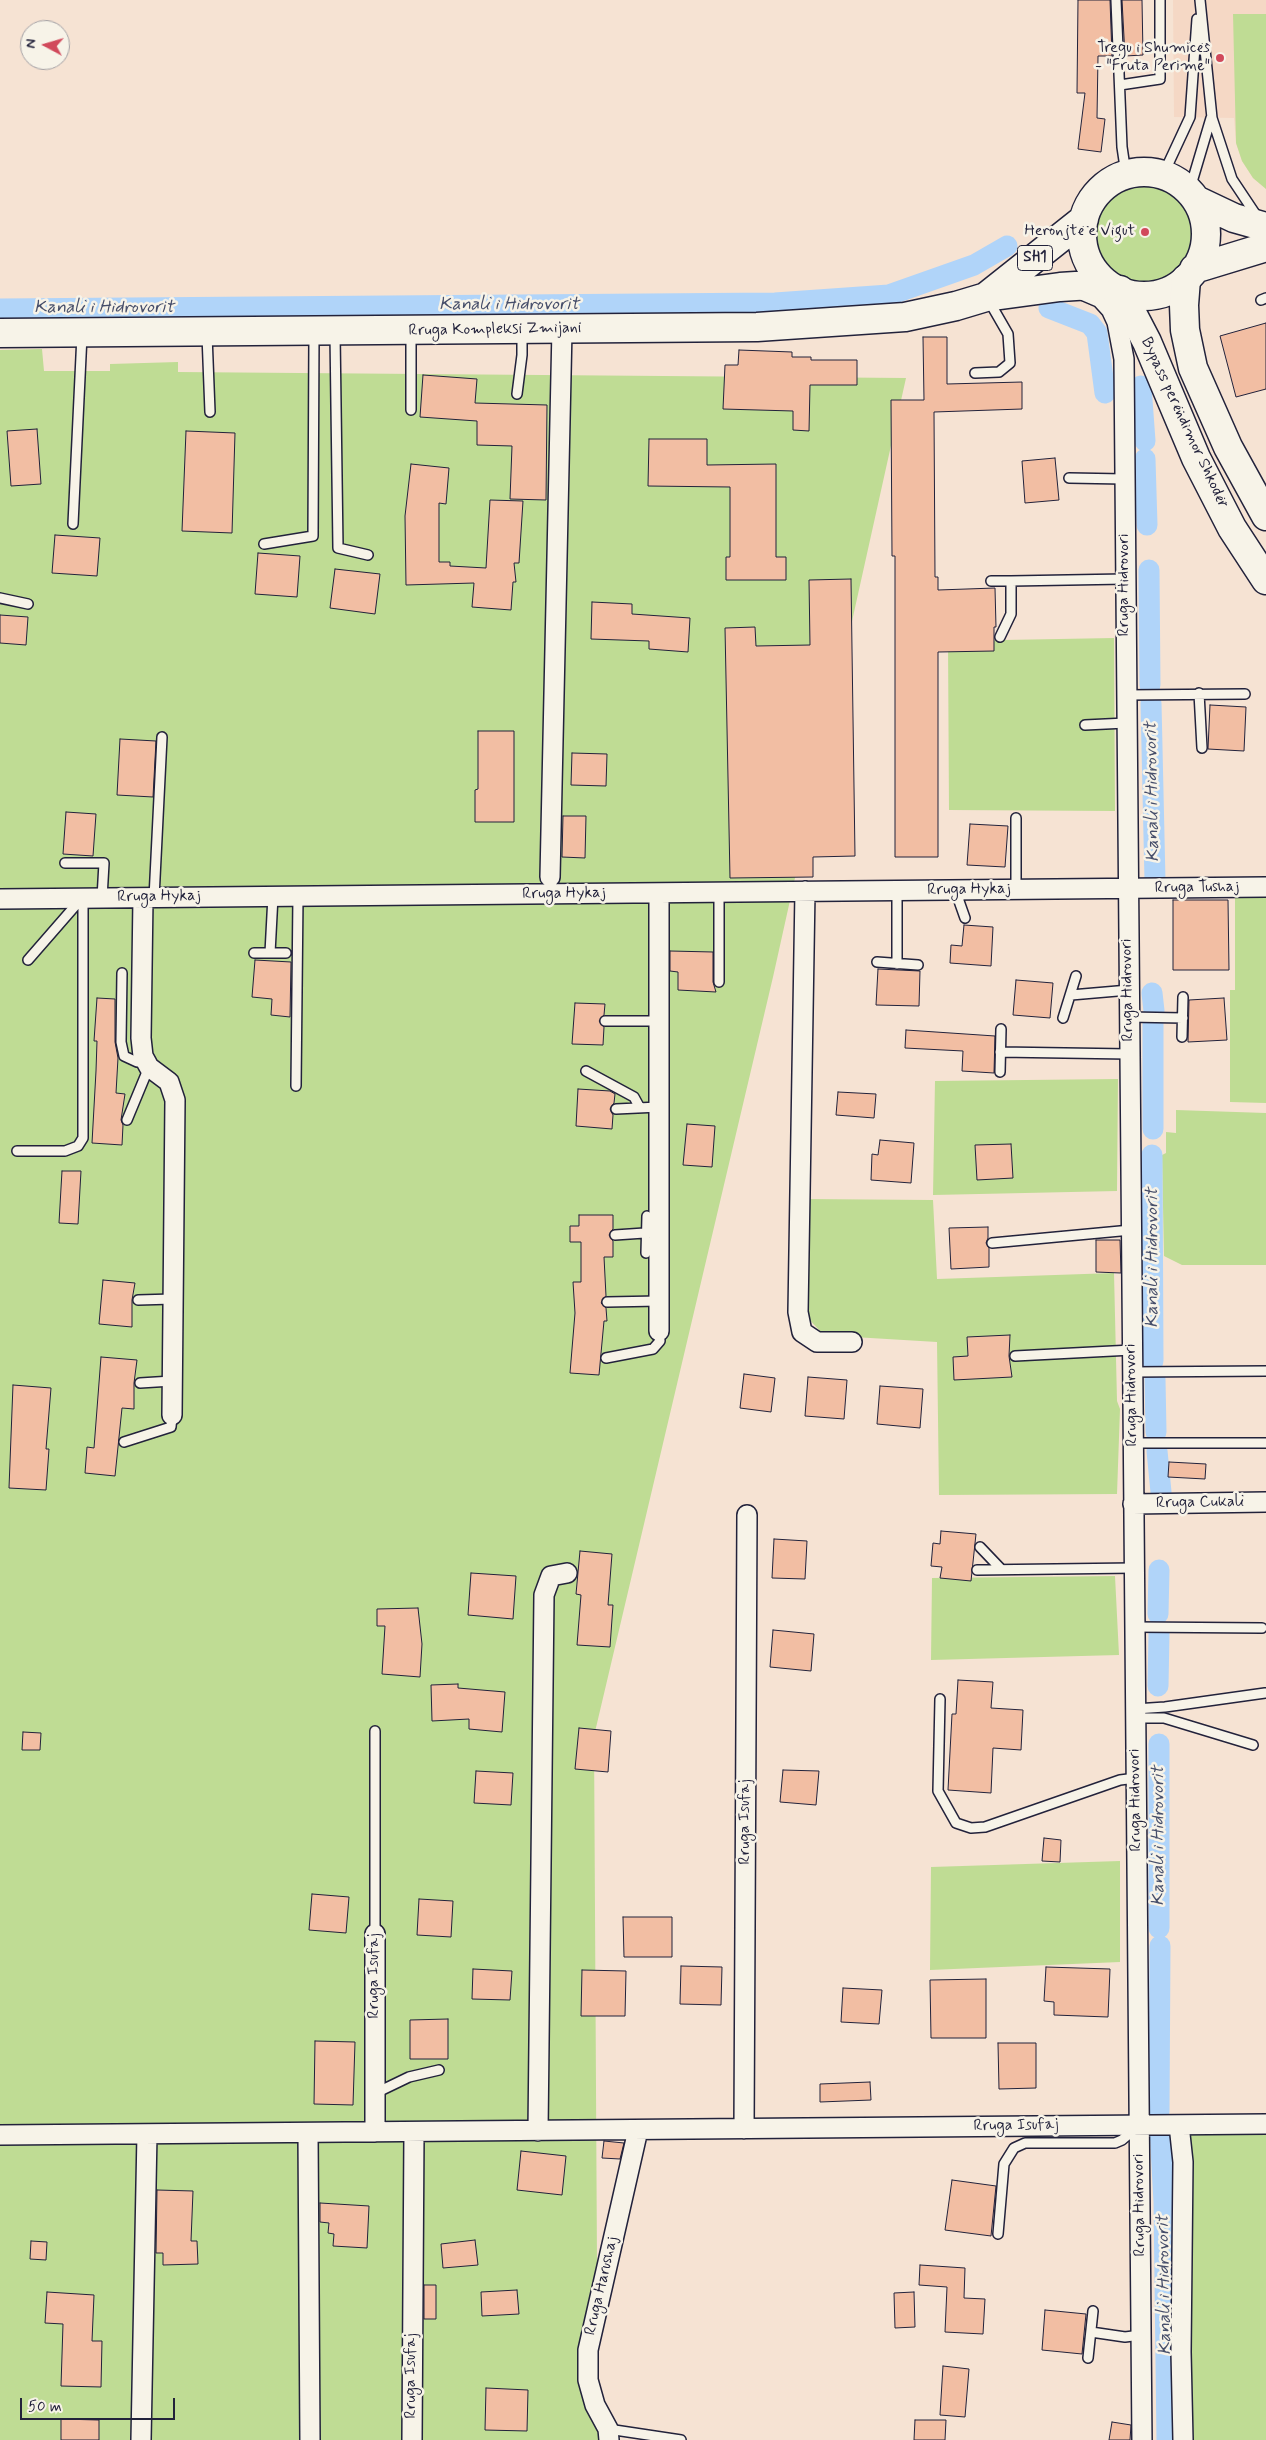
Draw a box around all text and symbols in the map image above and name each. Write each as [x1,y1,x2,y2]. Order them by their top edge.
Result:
north arrow [20,20,70,70]
text: N [22,38,41,49]
place label: Tregu i Shumicës - "Fruta Perime" [1095,39,1210,77]
marker: Tregu i Shumicës - "Fruta Perime" [1214,52,1226,64]
place label: Heronjtë e Vigut [1025,222,1135,242]
marker: Heronjtë e Vigut [1139,226,1151,238]
road number: SH1 [1018,246,1052,270]
water label: Kanali i Hidrovorit [439,294,579,316]
water label: Kanali i Hidrovorit [34,297,174,319]
street label: Rruga Kompleksi Zmijani [408,319,582,341]
street label: Bypass perëndimor Shkodër [1136,335,1232,511]
street label: Rruga Hidrovori [1115,533,1135,637]
water label: Kanali i Hidrovorit [1141,722,1165,862]
street label: Rruga Tushaj [1155,878,1239,898]
street label: Rruga Hykaj [927,880,1011,900]
street label: Rruga Hykaj [522,884,606,904]
street label: Rruga Hykaj [117,887,201,907]
street label: Rruga Hidrovori [1118,938,1138,1042]
water label: Kanali i Hidrovorit [1142,1188,1164,1328]
street label: Rruga Hidrovori [1122,1343,1142,1447]
street label: Rruga Cukali [1156,1493,1244,1513]
street label: Rruga Hidrovori [1126,1748,1146,1852]
water label: Kanali i Hidrovorit [1148,1766,1170,1906]
street label: Rruga Isufaj [736,1779,756,1865]
street label: Rruga Isufaj [365,1933,385,2019]
street label: Rruga Isufaj [973,2116,1059,2136]
street label: Rruga Hidrovori [1130,2153,1150,2257]
water label: Kanali i Hidrovorit [1153,2215,1177,2355]
street label: Rruga Harushaj [581,2235,623,2337]
street label: Rruga Isufaj [402,2333,422,2419]
scale bar [22,2388,178,2420]
text: 50 m [28,2397,62,2417]

